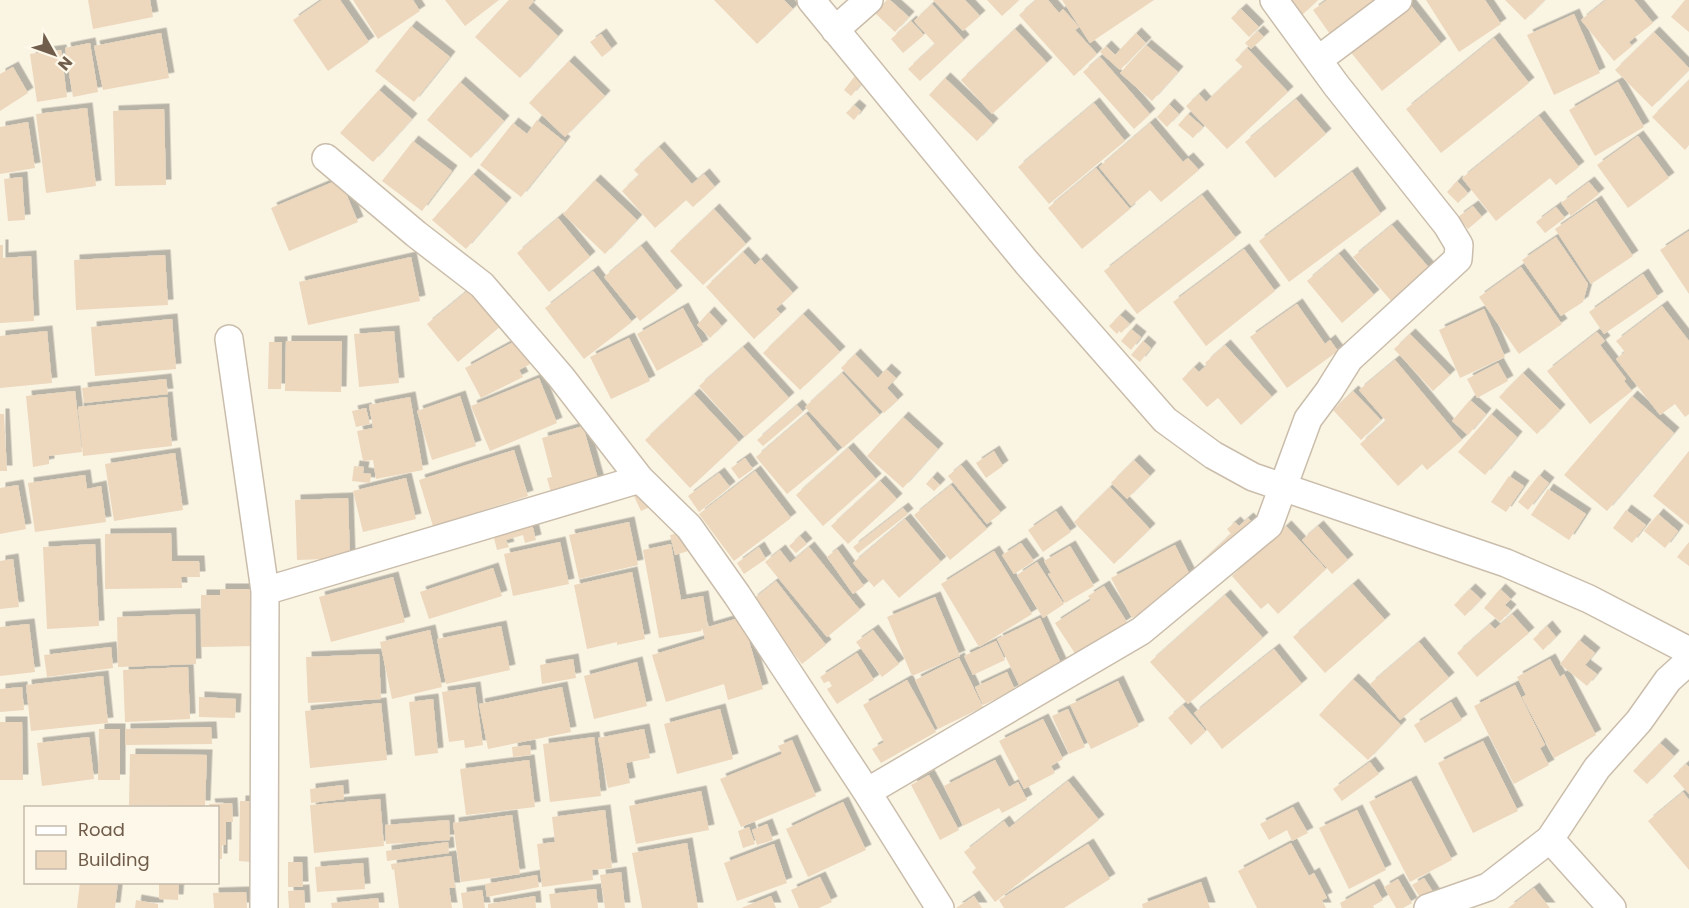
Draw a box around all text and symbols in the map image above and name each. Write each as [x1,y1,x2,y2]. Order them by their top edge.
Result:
north arrow [24,24,84,84]
text: N [52,51,78,75]
legend [24,806,219,884]
text: Road [78,817,125,842]
text: Building [78,847,150,872]

